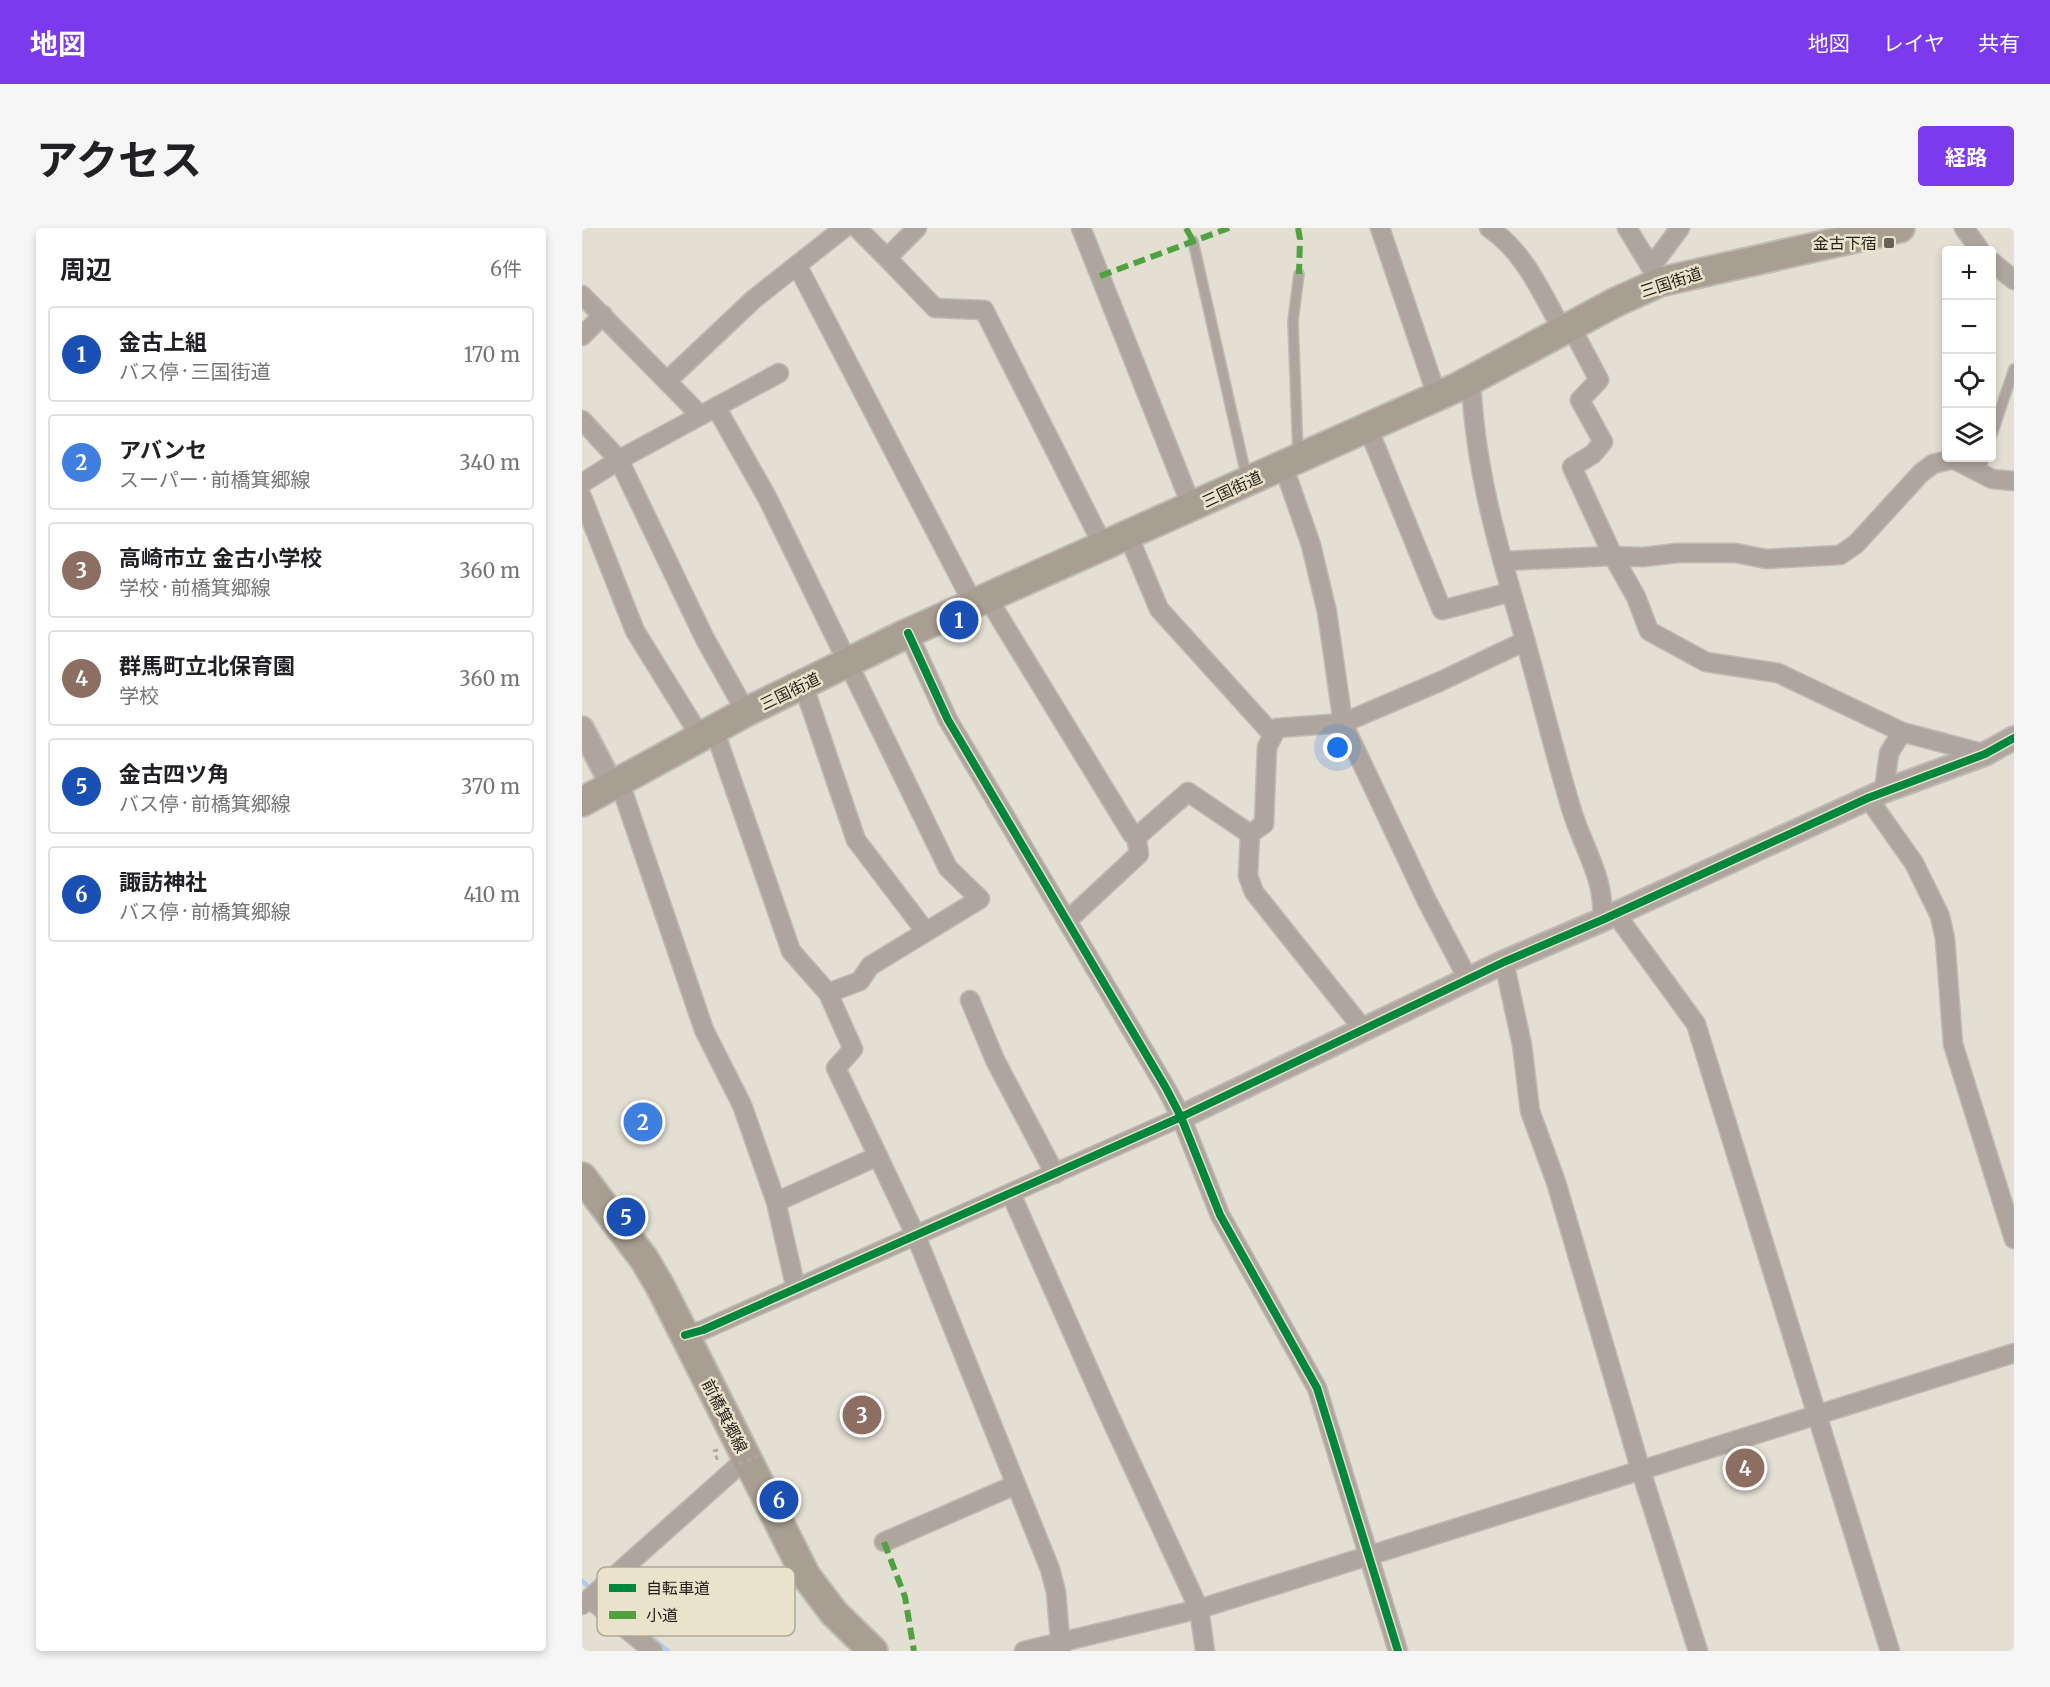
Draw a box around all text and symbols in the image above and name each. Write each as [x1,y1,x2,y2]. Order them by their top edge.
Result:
text: 地図 [30,26,86,62]
text: 地図 [1808,30,1850,57]
text: レイヤ [1883,30,1945,57]
text: 共有 [1978,30,2020,57]
button: 経路 [1918,126,2014,186]
text: アクセス [36,134,202,186]
place label: 金古下宿 [1813,233,1877,253]
marker: 金古下宿 [1882,236,1896,250]
map controls [1942,246,1996,462]
button: + [1942,246,1996,300]
text: 周辺 [60,253,112,286]
text: 6件 [490,256,522,281]
street label: 三国街道 [1637,263,1705,301]
button: − [1942,300,1996,354]
text: 金古上組 [119,328,207,356]
text: 1 [77,342,86,367]
text: 170 m [464,342,520,367]
button: locate [1942,354,1996,408]
text: バス停 · 三国街道 [119,359,271,384]
button: layers [1942,408,1996,462]
text: アバンセ [119,436,207,464]
text: 2 [76,450,87,475]
text: 340 m [459,450,520,475]
street label: 三国街道 [1199,466,1265,512]
text: スーパー · 前橋箕郷線 [119,467,311,492]
text: 高崎市立 金古小学校 [119,544,322,572]
text: 3 [76,558,87,583]
text: 360 m [459,558,520,583]
text: 学校 · 前橋箕郷線 [119,575,271,600]
pin: 1 [940,598,979,642]
text: 群馬町立北保育園 [119,652,295,680]
text: 4 [75,666,88,691]
text: 360 m [459,666,520,691]
street label: 三国街道 [757,668,823,714]
text: 学校 [119,683,159,708]
your location [1323,733,1352,762]
text: 金古四ツ角 [119,760,229,788]
text: 5 [76,774,87,799]
text: 370 m [461,774,520,799]
text: バス停 · 前橋箕郷線 [119,791,291,816]
text: 諏訪神社 [119,868,207,896]
text: 6 [75,882,88,907]
text: 410 m [463,882,520,907]
text: バス停 · 前橋箕郷線 [119,899,291,924]
pin: 2 [624,1100,662,1144]
pin: 5 [606,1194,645,1240]
street label: 前橋箕郷線 [698,1376,752,1456]
pin: 3 [842,1392,882,1438]
pin: 4 [1726,1446,1764,1490]
pin: 6 [760,1478,798,1522]
legend [597,1567,795,1636]
text: 自転車道 [646,1578,710,1598]
text: 小道 [646,1605,678,1625]

